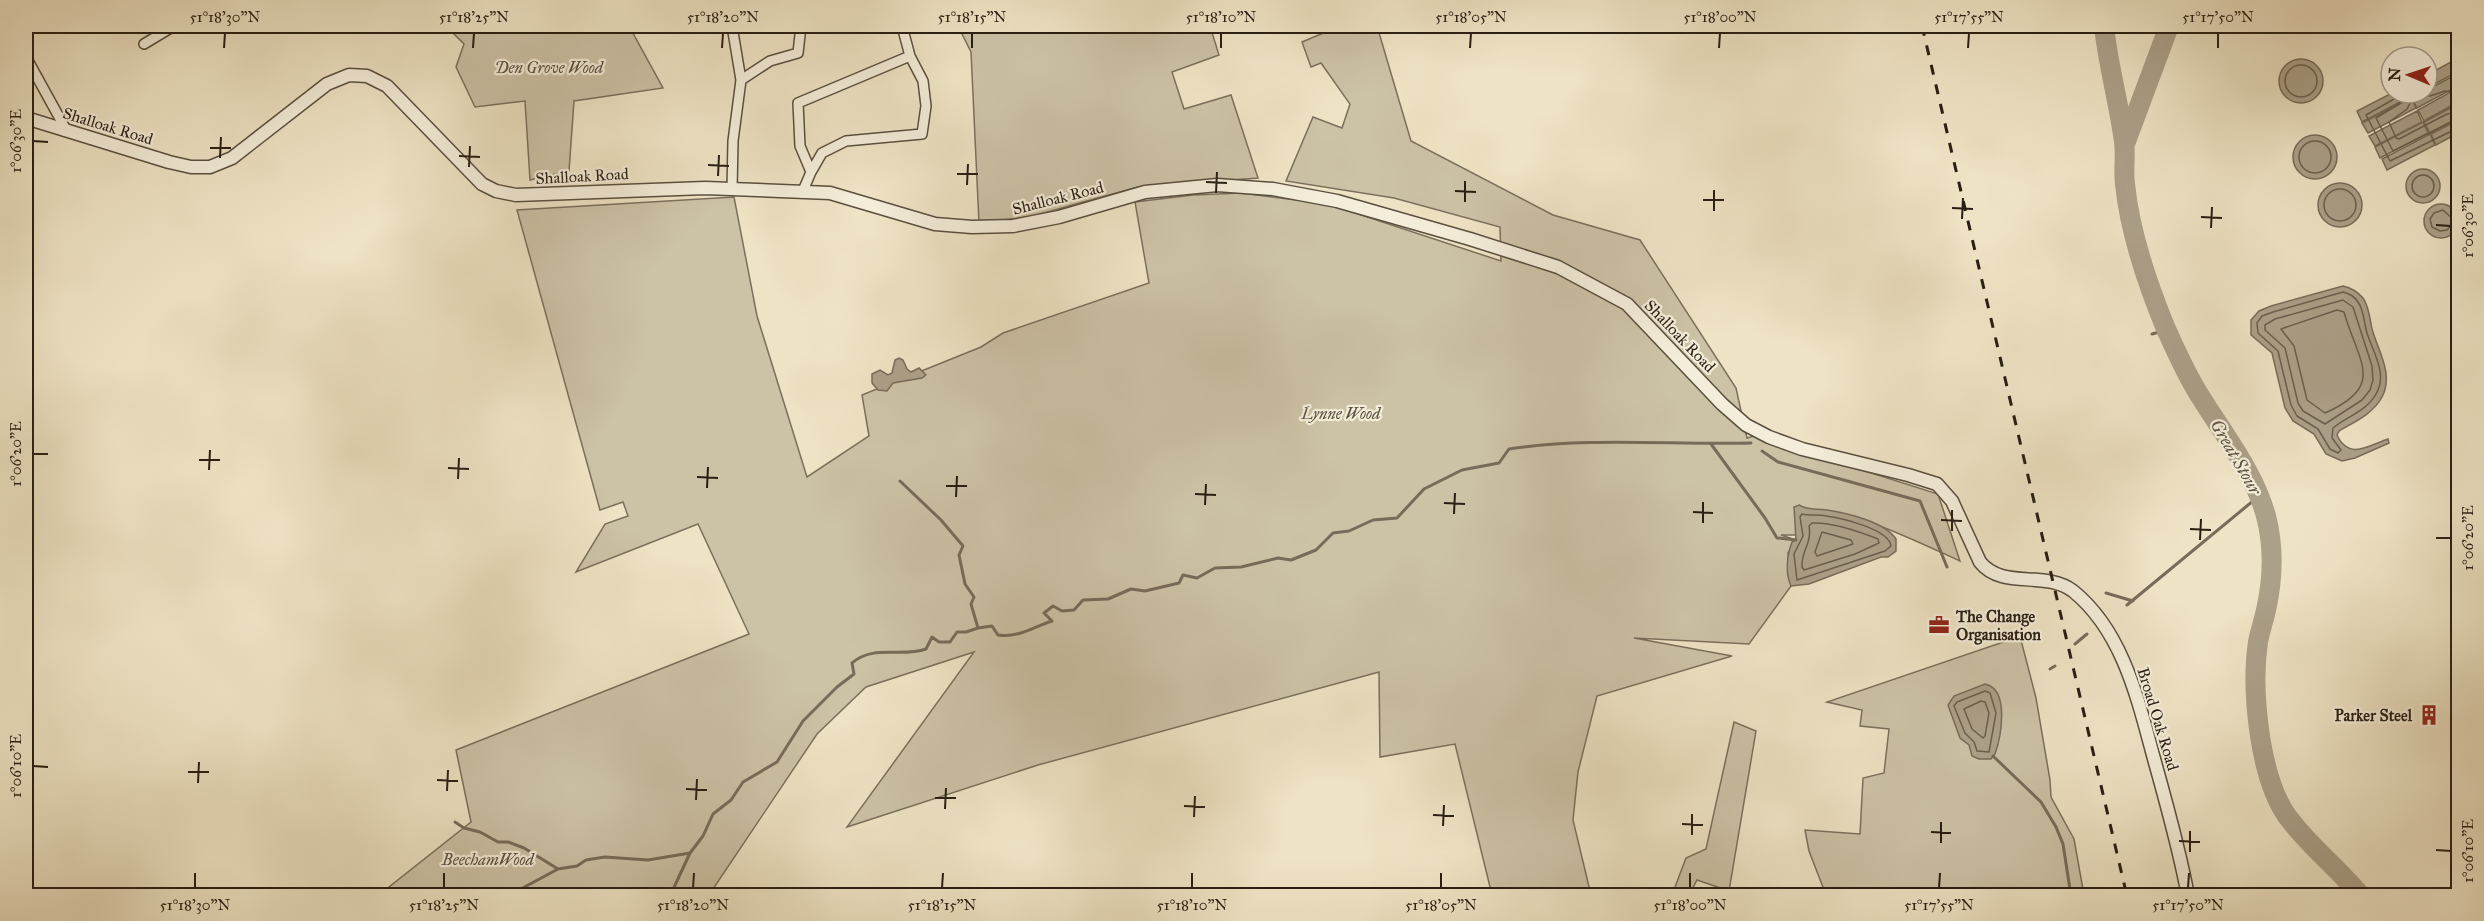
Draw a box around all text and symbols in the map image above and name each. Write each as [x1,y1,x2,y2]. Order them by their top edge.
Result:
text: 51°18'30"N [190,8,260,26]
text: 51°18'25"N [439,8,509,26]
text: 51°18'20"N [687,8,759,26]
text: 51°18'15"N [938,8,1007,26]
text: 51°18'10"N [1186,8,1256,26]
text: 51°18'05"N [1435,8,1507,26]
text: 51°18'00"N [1683,8,1757,26]
text: 51°17'55"N [1934,8,2004,26]
text: 51°17'50"N [2182,8,2254,26]
north arrow [2379,45,2439,105]
park label: Den Grove Wood [495,58,605,77]
text: N [2385,67,2404,82]
street label: Shalloak Road [61,103,155,149]
text: 1°06'30"E [7,109,25,173]
street label: Shalloak Road [535,164,629,188]
street label: Shalloak Road [1010,177,1106,219]
text: 1°06'30"E [2459,194,2477,258]
street label: Shalloak Road [1641,296,1719,376]
park label: Lynne Wood [1301,404,1382,423]
water label: Great Stour [2206,415,2267,500]
text: 1°06'20"E [7,421,25,487]
text: 1°06'20"E [2459,505,2477,571]
place label: The Change Organisation [1955,607,2041,645]
office icon: The Change Organisation [1927,613,1951,637]
street label: Broad Oak Road [2133,665,2183,773]
building icon: Parker Steel [2417,703,2441,727]
place label: Parker Steel [2335,706,2413,725]
text: 1°06'10"E [7,734,25,798]
text: 1°06'10"E [2459,819,2477,883]
park label: BeechamWood [441,850,536,869]
text: 51°18'30"N [160,896,230,914]
text: 51°18'25"N [409,896,479,914]
text: 51°18'20"N [657,896,729,914]
text: 51°18'15"N [908,896,977,914]
text: 51°18'10"N [1157,896,1227,914]
text: 51°18'05"N [1405,896,1477,914]
text: 51°18'00"N [1653,896,1727,914]
text: 51°17'55"N [1904,896,1974,914]
text: 51°17'50"N [2152,896,2224,914]

